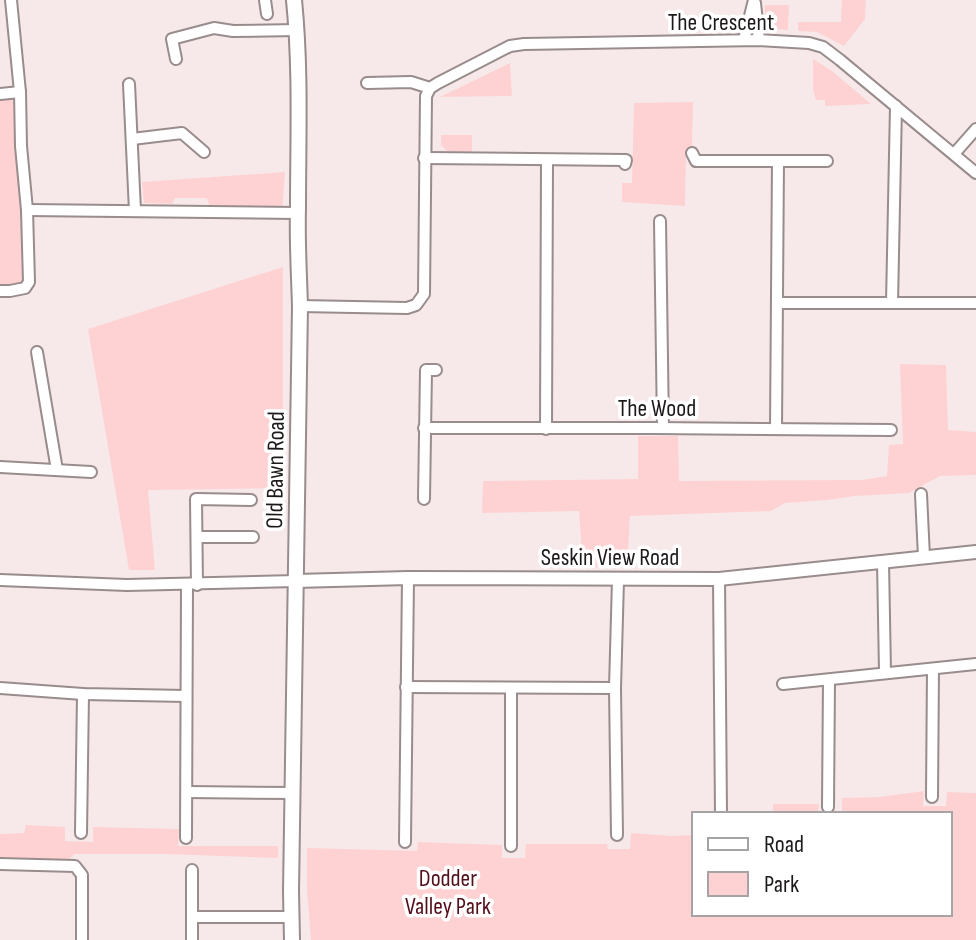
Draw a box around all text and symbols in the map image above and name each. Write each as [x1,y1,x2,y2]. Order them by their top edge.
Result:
street label: The Crescent [668,8,774,37]
street label: The Wood [618,394,696,423]
street label: Old Bawn Road [260,411,291,529]
street label: Seskin View Road [541,543,679,572]
legend [692,812,952,916]
text: Road [764,830,804,859]
park label: Dodder Valley Park [405,864,491,921]
text: Park [764,870,799,899]

